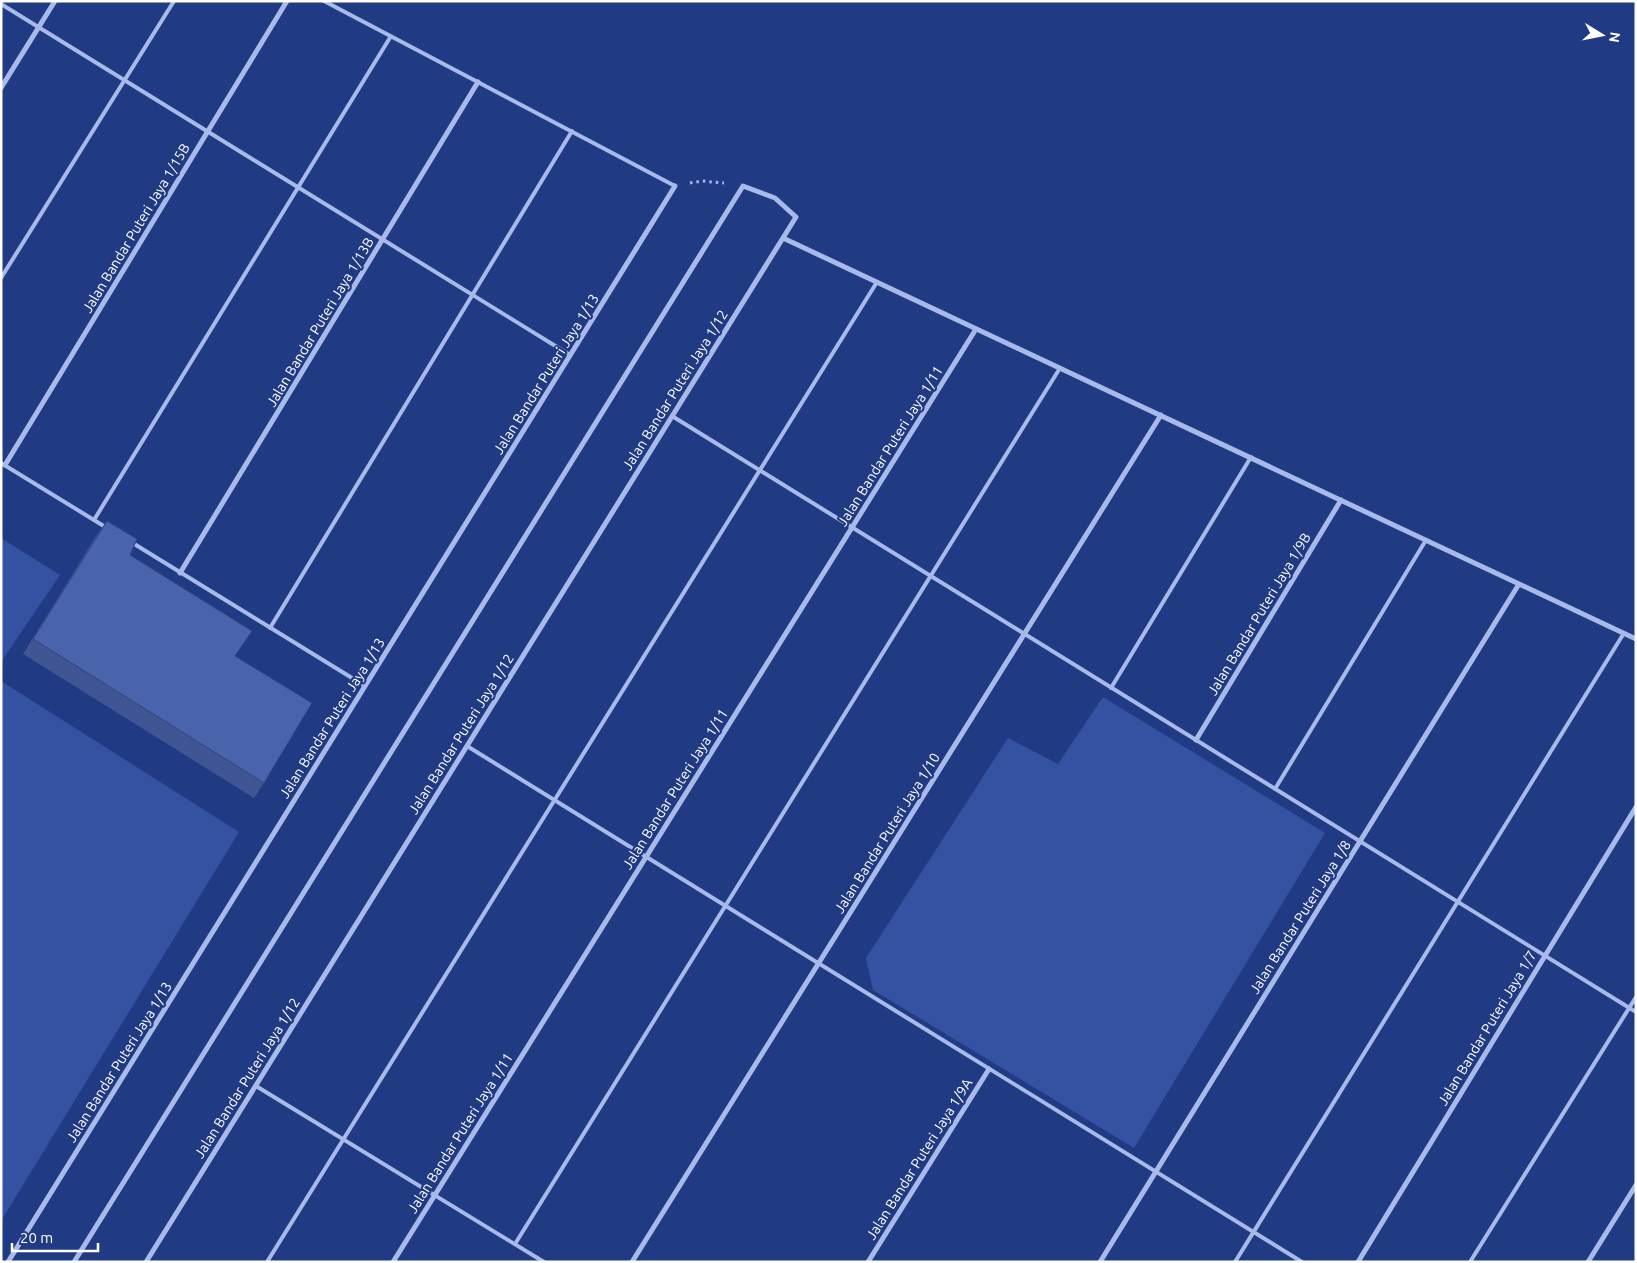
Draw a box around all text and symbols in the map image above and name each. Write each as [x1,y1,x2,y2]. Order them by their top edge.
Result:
north arrow [1577,10,1627,60]
text: N [1606,31,1624,44]
street label: Jalan Bandar Puteri Jaya 1/15B [79,140,193,316]
street label: Jalan Bandar Puteri Jaya 1/13B [263,234,377,410]
street label: Jalan Bandar Puteri Jaya 1/13 [490,291,602,457]
street label: Jalan Bandar Puteri Jaya 1/12 [619,307,731,473]
street label: Jalan Bandar Puteri Jaya 1/11 [834,363,946,529]
street label: Jalan Bandar Puteri Jaya 1/9B [1204,530,1314,698]
street label: Jalan Bandar Puteri Jaya 1/13 [276,635,388,801]
street label: Jalan Bandar Puteri Jaya 1/12 [405,651,517,817]
street label: Jalan Bandar Puteri Jaya 1/11 [619,706,731,872]
street label: Jalan Bandar Puteri Jaya 1/10 [831,750,943,916]
street label: Jalan Bandar Puteri Jaya 1/8 [1246,837,1354,997]
street label: Jalan Bandar Puteri Jaya 1/7 [1434,948,1540,1108]
street label: Jalan Bandar Puteri Jaya 1/13 [63,979,175,1145]
street label: Jalan Bandar Puteri Jaya 1/12 [191,995,303,1161]
street label: Jalan Bandar Puteri Jaya 1/11 [404,1050,516,1216]
street label: Jalan Bandar Puteri Jaya 1/9A [863,1076,975,1242]
scale bar [12,1220,99,1252]
text: 20 m [20,1229,53,1246]

